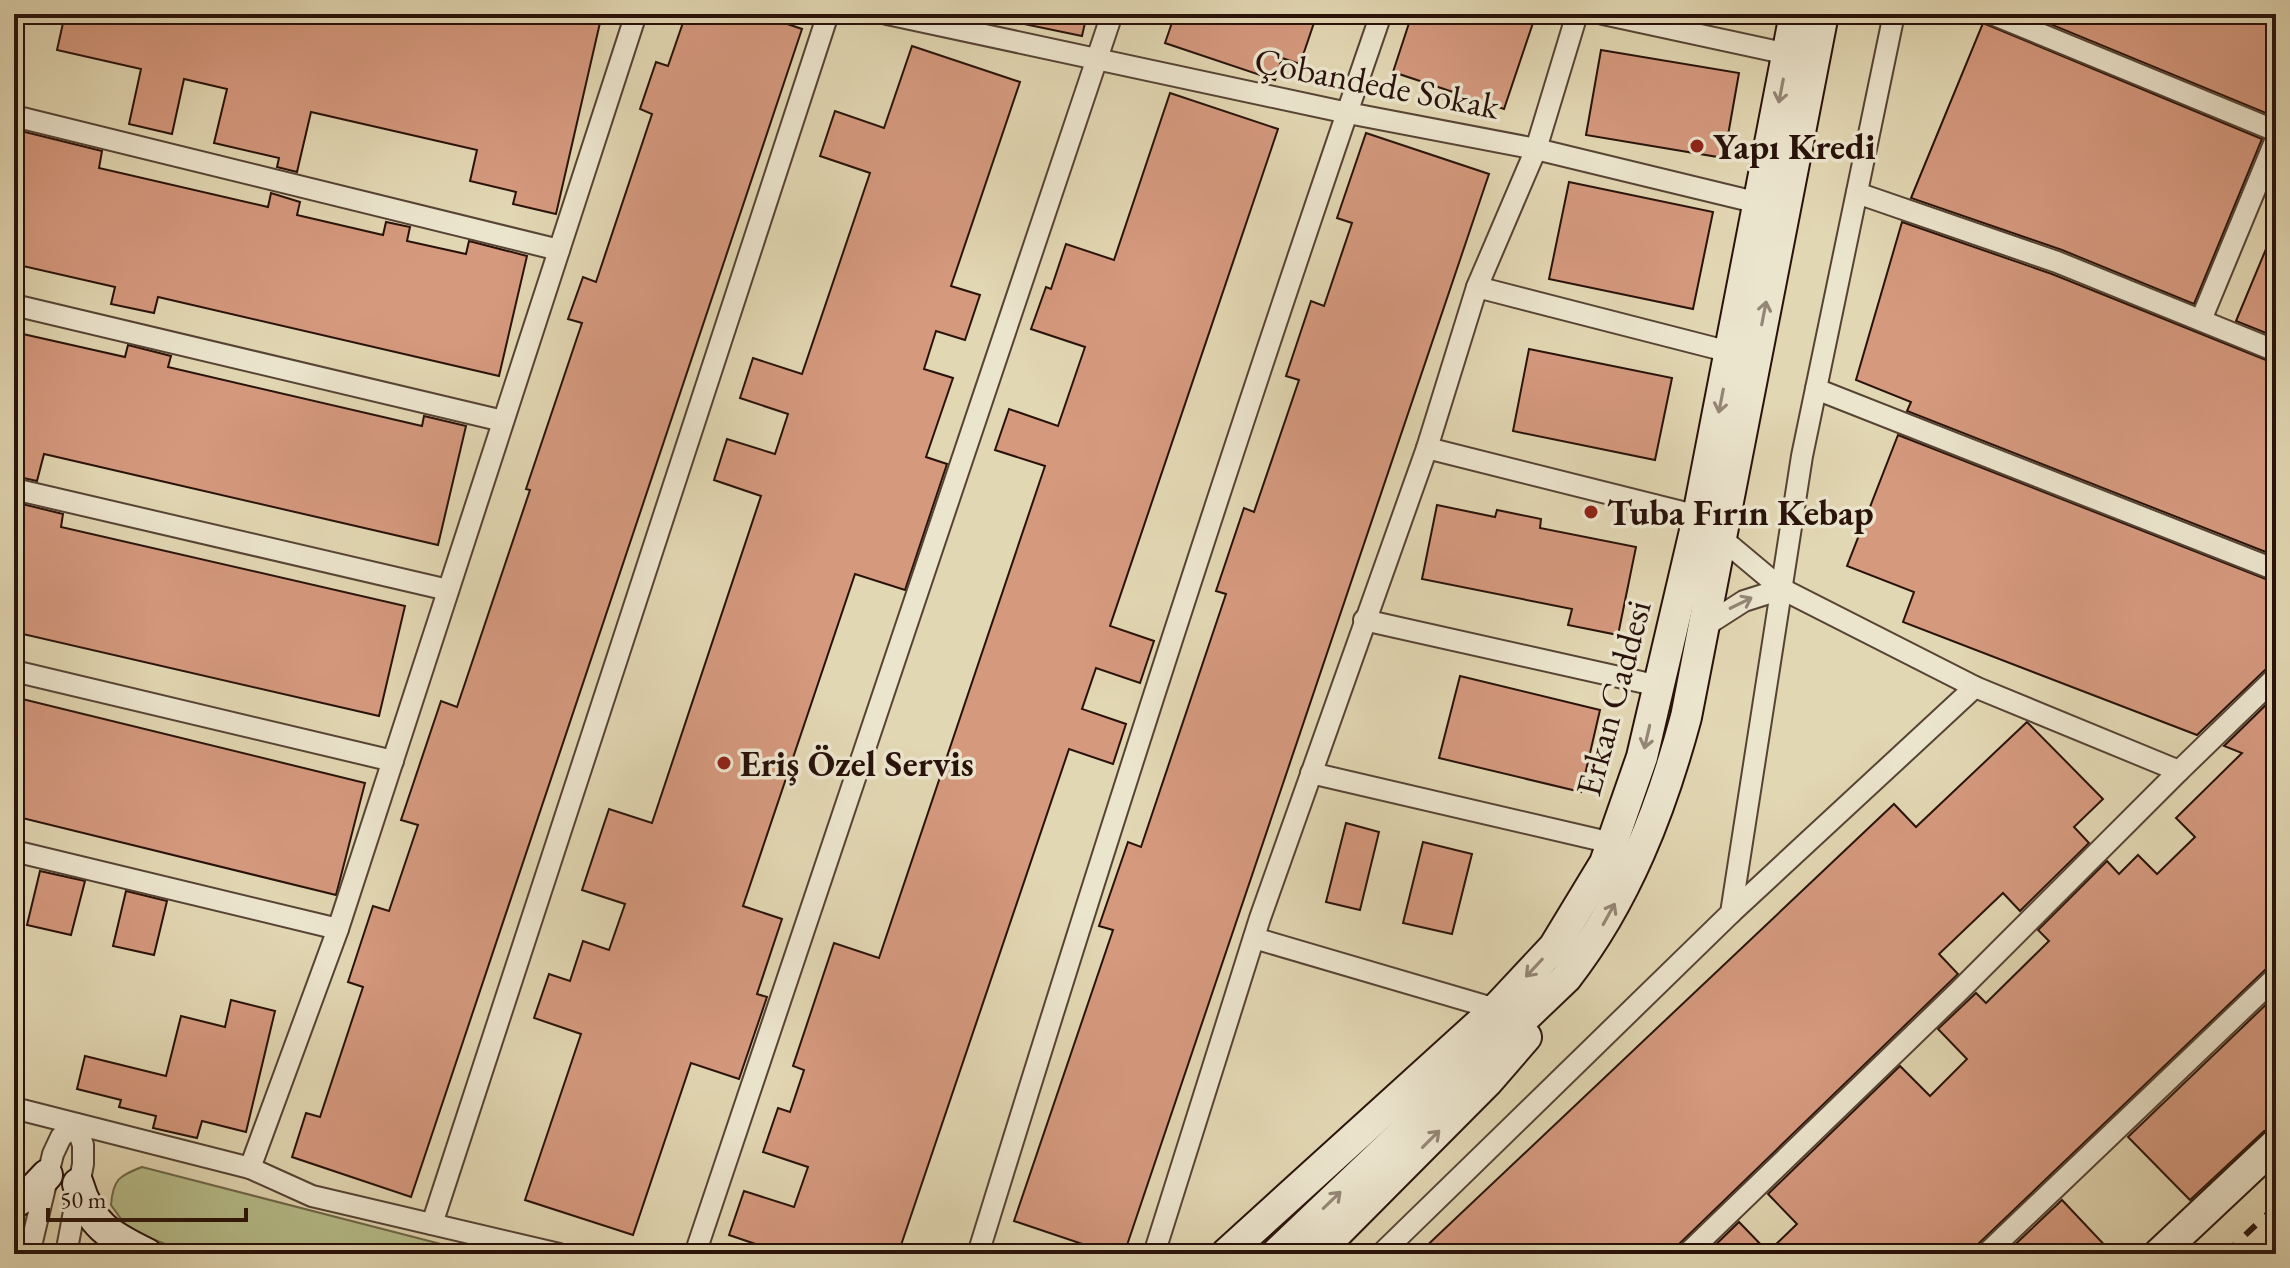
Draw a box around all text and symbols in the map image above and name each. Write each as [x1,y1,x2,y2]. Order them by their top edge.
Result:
street label: Çobandede Sokak [1251,36,1504,130]
one-way arrow [1773,77,1788,103]
place label: Yapı Kredi [1713,123,1876,170]
marker: Yapı Kredi [1688,137,1706,155]
one-way arrow [1757,300,1772,326]
one-way arrow [1712,388,1727,413]
place label: Tuba Fırın Kebap [1607,489,1874,536]
marker: Tuba Fırın Kebap [1582,503,1600,521]
one-way arrow [1729,594,1753,610]
street label: Erkan Caddesi [1564,595,1662,801]
one-way arrow [1639,723,1654,749]
place label: Eriş Özel Servis [740,740,974,787]
marker: Eriş Özel Servis [715,754,733,772]
one-way arrow [1601,903,1617,926]
one-way arrow [1525,958,1544,978]
one-way arrow [1421,1129,1440,1149]
scale bar [48,1172,246,1222]
text: 50 m [60,1184,107,1215]
one-way arrow [1322,1191,1341,1210]

